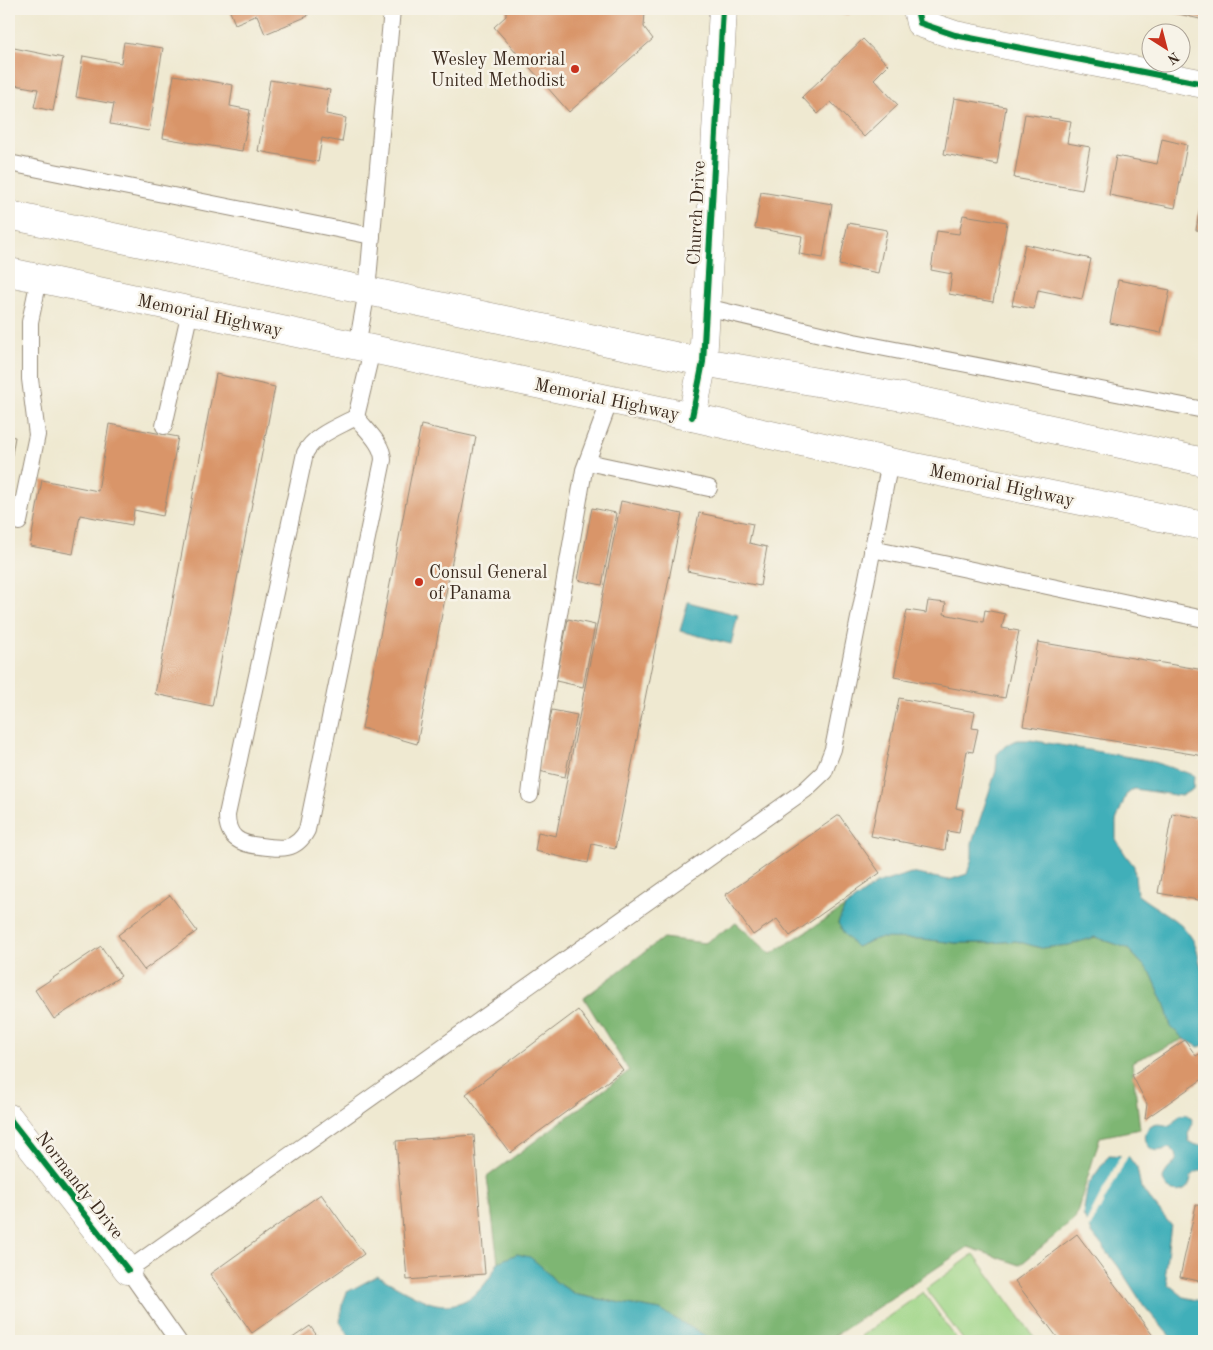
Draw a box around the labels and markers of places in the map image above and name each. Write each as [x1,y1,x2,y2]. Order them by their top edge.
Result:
place label: Wesley Memorial United Methodist [431,51,565,90]
marker: Wesley Memorial United Methodist [569,63,581,75]
place label: Consul General of Panama [429,564,548,603]
marker: Consul General of Panama [413,576,425,588]

